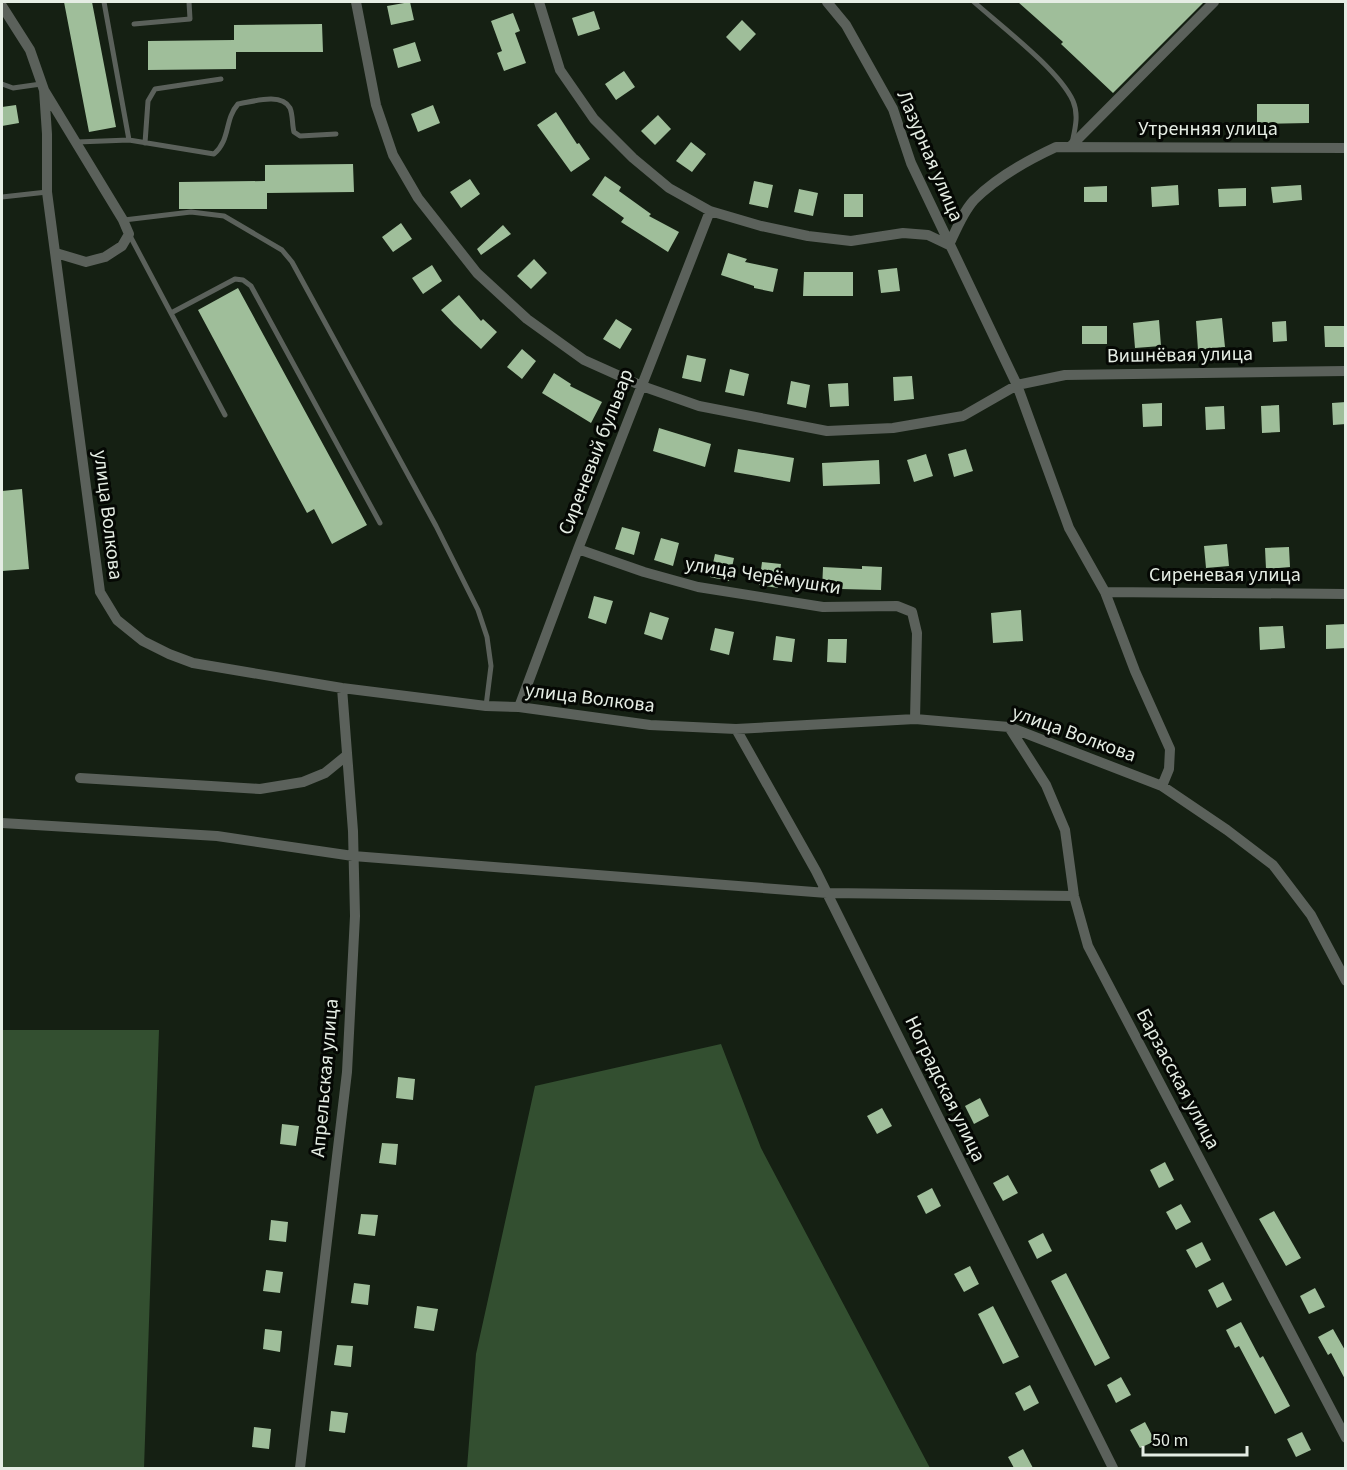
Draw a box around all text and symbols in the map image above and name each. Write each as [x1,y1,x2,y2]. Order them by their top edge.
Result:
street label: Лазурная улица [890,86,970,226]
street label: Утренняя улица [1138,115,1278,143]
street label: Вишнёвая улица [1107,340,1253,370]
street label: Сиреневый бульвар [551,365,641,539]
street label: улица Волкова [86,449,130,581]
street label: улица Черёмушки [683,550,843,602]
street label: Сиреневая улица [1149,561,1301,589]
street label: улица Волкова [524,676,656,720]
street label: улица Волкова [1008,699,1140,769]
street label: Апрельская улица [304,998,346,1158]
street label: Барзасская улица [1129,1004,1227,1154]
street label: Ноградская улица [898,1011,992,1167]
scale bar [1143,1419,1246,1457]
text: 50 m [1152,1428,1188,1453]

